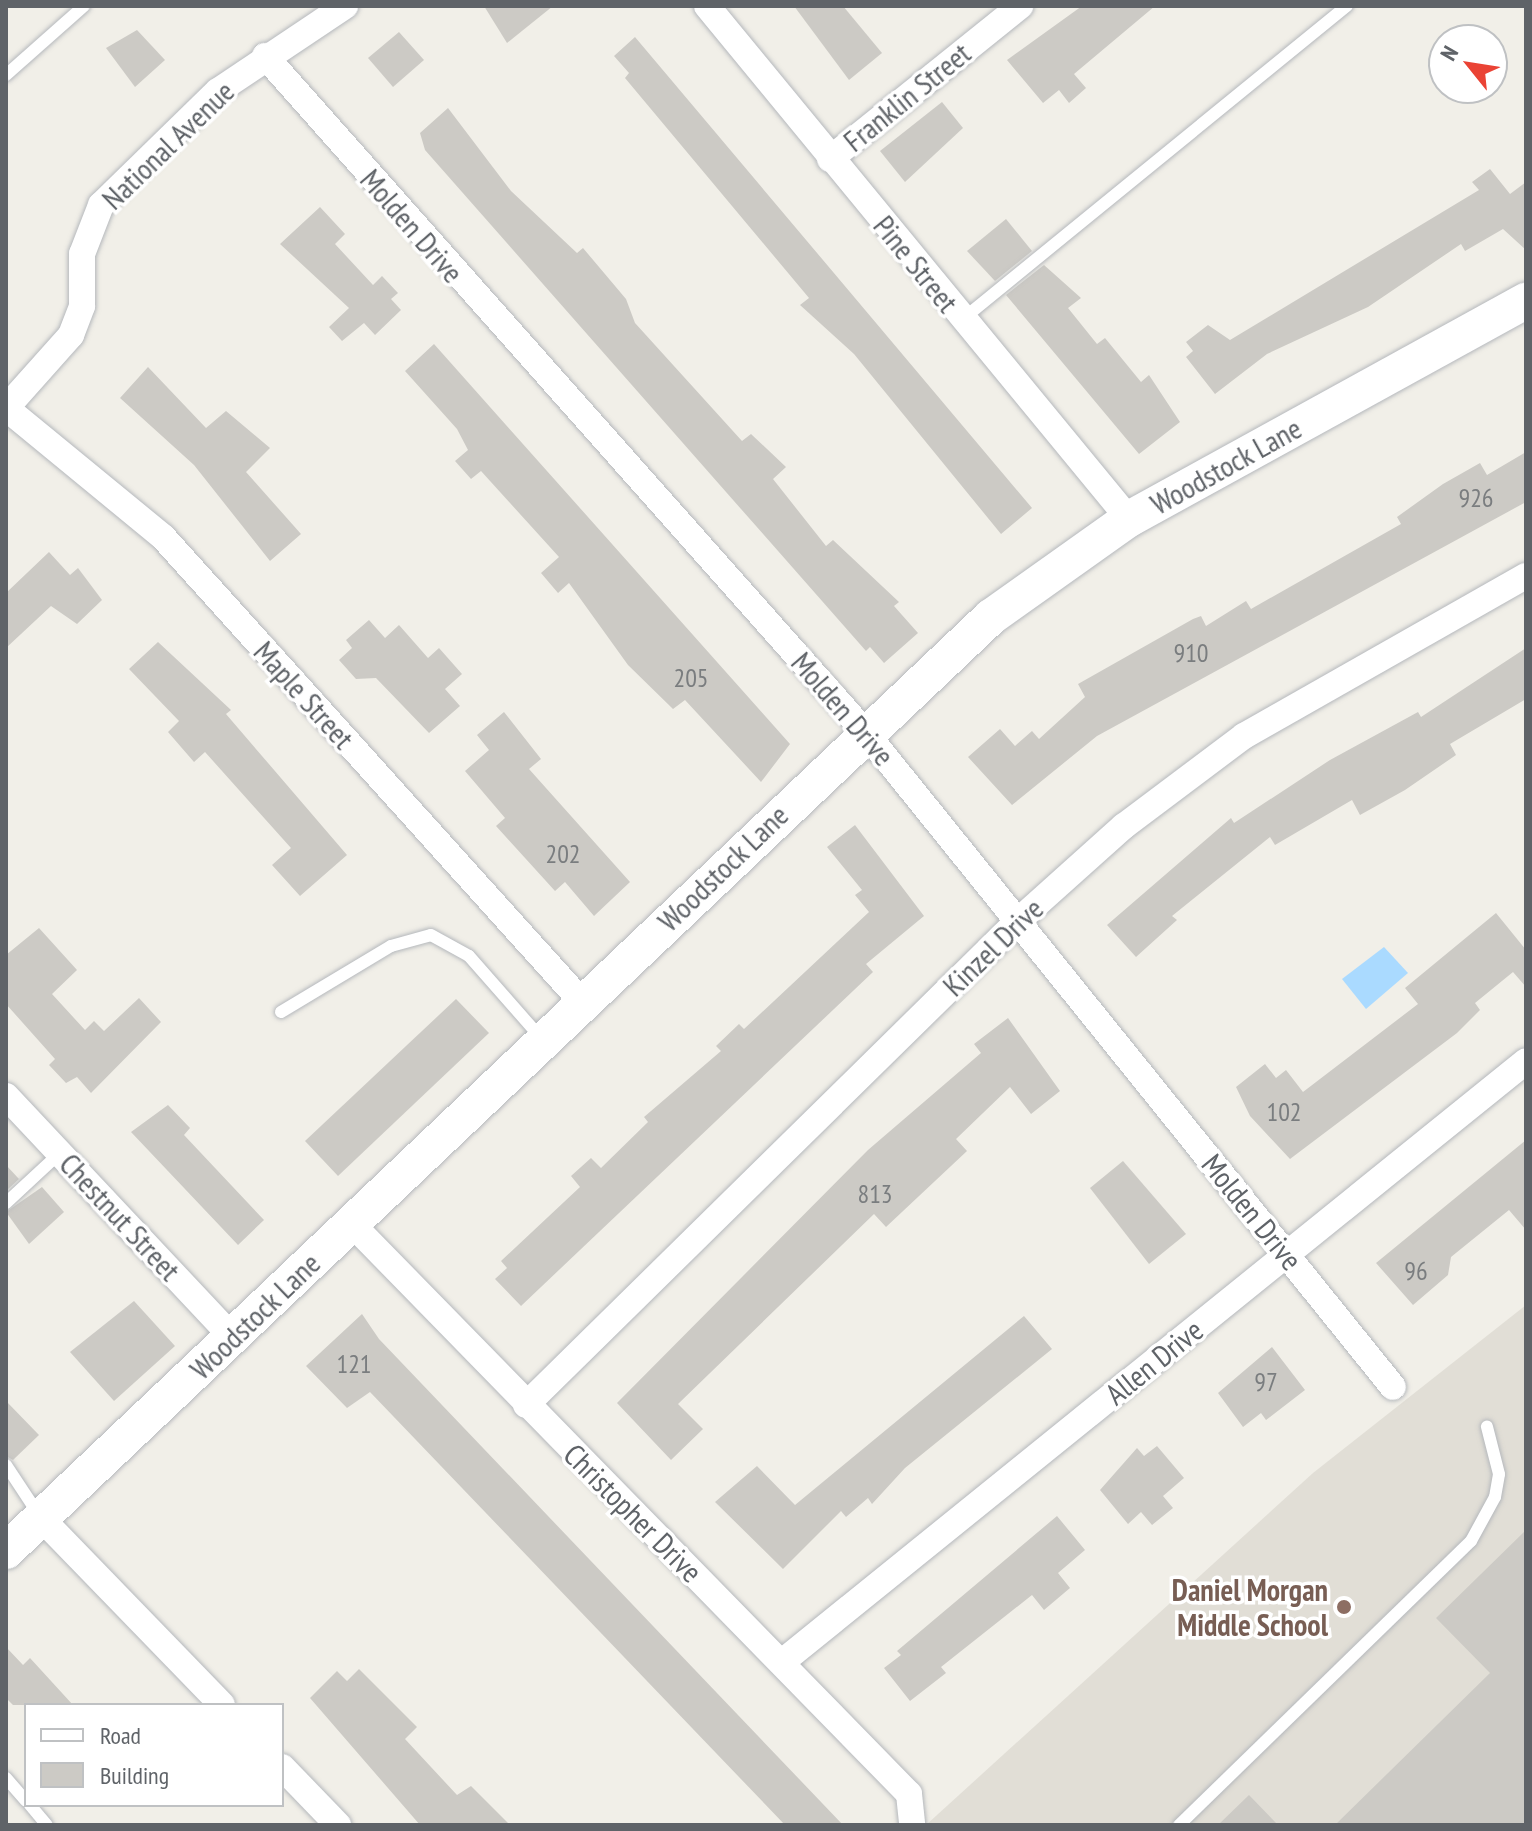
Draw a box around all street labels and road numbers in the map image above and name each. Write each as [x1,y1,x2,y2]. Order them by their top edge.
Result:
street label: Franklin Street [836,35,978,159]
street label: National Avenue [94,73,242,217]
street label: Molden Drive [353,162,471,290]
street label: Pine Street [866,208,966,320]
street label: Woodstock Lane [1144,410,1308,522]
street label: Maple Street [246,634,362,756]
street label: Molden Drive [784,645,902,773]
street label: Woodstock Lane [650,797,796,939]
street label: Kinzel Drive [935,891,1051,1003]
street label: Chestnut Street [52,1146,188,1288]
street label: Molden Drive [1194,1147,1310,1277]
street label: Woodstock Lane [182,1245,328,1387]
street label: Allen Drive [1098,1312,1210,1412]
street label: Christopher Drive [556,1436,710,1590]

